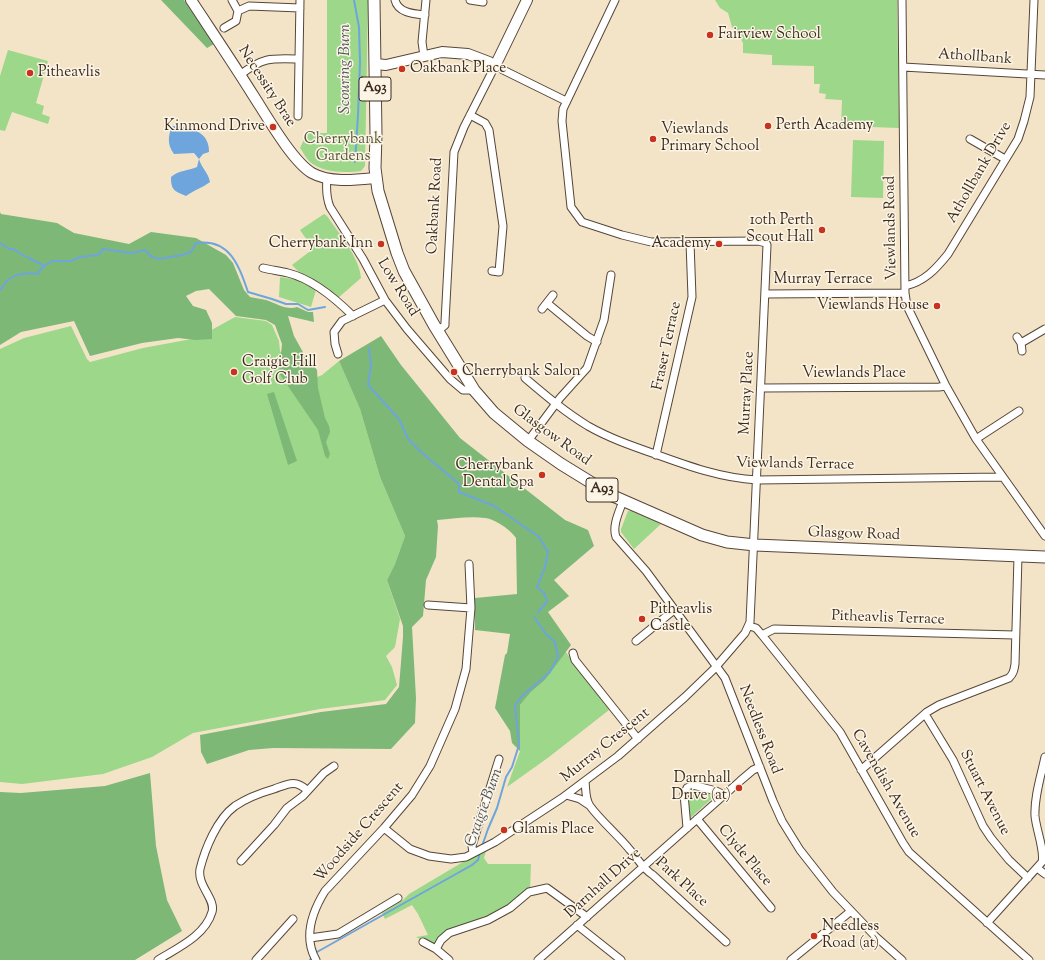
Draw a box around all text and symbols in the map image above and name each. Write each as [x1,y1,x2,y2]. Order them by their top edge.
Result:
water label: Scouring Burn [336,24,356,114]
place label: Fairview School [718,26,821,44]
marker: Fairview School [705,30,715,40]
street label: Necessity Brae [233,43,299,131]
street label: Athollbank [937,46,1013,70]
place label: Oakbank Place [410,60,506,78]
place label: Pitheavlis [38,64,100,82]
marker: Oakbank Place [397,64,407,74]
marker: Pitheavlis [25,68,35,78]
road number: A93 [359,77,391,101]
place label: Perth Academy [776,117,873,135]
place label: Kinmond Drive [164,118,265,136]
street label: Athollbank Drive [944,119,1016,227]
place label: Viewlands Primary School [661,121,759,156]
marker: Perth Academy [763,121,773,131]
marker: Kinmond Drive [268,122,278,132]
park label: Cherrybank Gardens [304,131,382,166]
marker: Viewlands Primary School [648,134,658,144]
street label: Oakbank Road [424,157,448,255]
street label: Viewlands Road [882,176,902,280]
place label: 10th Perth Scout Hall [746,212,814,247]
marker: 10th Perth Scout Hall [817,225,827,235]
place label: Cherrybank Inn [269,235,373,253]
place label: Academy [651,235,711,253]
marker: Cherrybank Inn [376,239,386,249]
marker: Academy [714,239,724,249]
street label: Low Road [372,256,422,320]
street label: Murray Terrace [774,271,872,289]
place label: Viewlands House [817,297,929,315]
street label: Fraser Terrace [650,300,686,392]
marker: Viewlands House [932,301,942,311]
street label: Murray Place [737,351,759,435]
place label: Craigie Hill Golf Club [242,354,317,389]
place label: Cherrybank Salon [462,363,581,381]
street label: Viewlands Place [802,365,906,383]
marker: Craigie Hill Golf Club [229,367,239,377]
marker: Cherrybank Salon [449,367,459,377]
street label: Glasgow Road [508,402,594,470]
street label: Viewlands Terrace [736,455,854,475]
place label: Cherrybank Dental Spa [456,457,534,492]
marker: Cherrybank Dental Spa [537,470,547,480]
road number: A93 [586,478,618,502]
street label: Glasgow Road [808,524,900,546]
place label: Pitheavlis Castle [650,601,712,636]
street label: Pitheavlis Terrace [831,608,945,630]
marker: Pitheavlis Castle [637,614,647,624]
street label: Needless Road [734,683,784,777]
street label: Murray Crescent [558,705,654,787]
street label: Cavendish Avenue [847,726,923,842]
street label: Stuart Avenue [955,747,1013,839]
water label: Craigie Burn [462,766,508,850]
place label: Darnhall Drive (at) [672,770,731,805]
street label: Woodside Crescent [312,779,408,887]
marker: Darnhall Drive (at) [734,783,744,793]
place label: Glamis Place [512,821,594,839]
street label: Clyde Place [713,822,775,890]
marker: Glamis Place [499,825,509,835]
street label: Darnhall Drive [562,845,646,923]
street label: Park Place [651,855,711,911]
place label: Needless Road (at) [822,918,879,953]
marker: Needless Road (at) [809,931,819,941]

